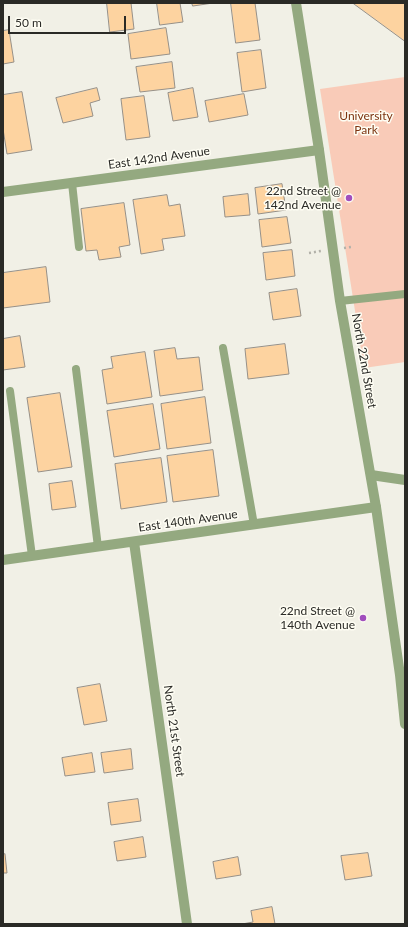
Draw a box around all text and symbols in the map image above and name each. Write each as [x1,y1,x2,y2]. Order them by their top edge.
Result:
scale bar [10,8,128,34]
text: 50 m [15,15,42,30]
park label: University Park [339,109,393,137]
street label: East 142nd Avenue [107,144,211,172]
place label: 22nd Street @ 142nd Avenue [264,184,341,212]
marker: 22nd Street @ 142nd Avenue [344,193,354,203]
street label: North 22nd Street [349,312,379,410]
street label: East 140th Avenue [137,507,239,535]
place label: 22nd Street @ 140th Avenue [280,604,355,632]
marker: 22nd Street @ 140th Avenue [358,613,368,623]
street label: North 21st Street [160,684,188,778]

